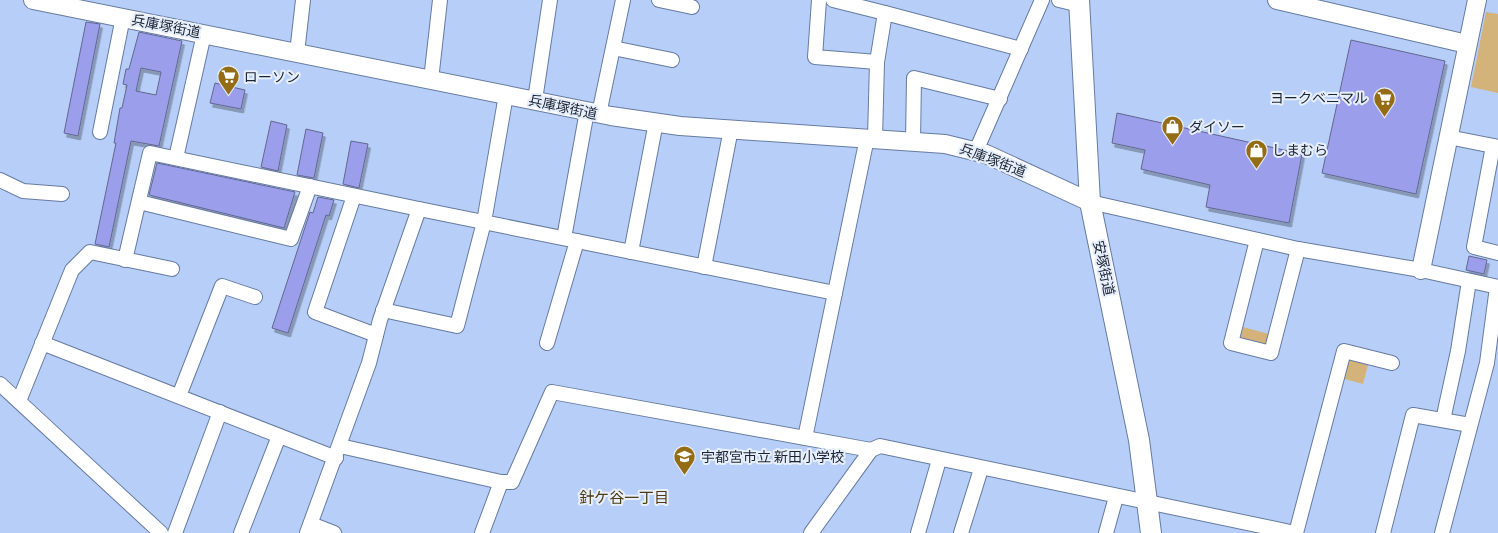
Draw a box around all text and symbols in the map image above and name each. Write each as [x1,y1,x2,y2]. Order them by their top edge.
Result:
street label: 兵庫塚街道 [130,9,202,42]
supermarket icon: ローソン [216,65,240,96]
place label: ローソン [244,66,300,87]
supermarket icon: ヨークベニマル [1372,86,1396,117]
place label: ヨークベニマル [1270,87,1368,108]
street label: 兵庫塚街道 [527,89,600,124]
shop icon: ダイソー [1161,115,1185,146]
place label: ダイソー [1189,116,1245,137]
street label: 兵庫塚街道 [957,137,1030,182]
shop icon: しまむら [1244,138,1268,169]
place label: しまむら [1272,139,1328,160]
street label: 安塚街道 [1088,238,1121,297]
school or university icon: 宇都宮市立 新田小学校 [673,445,697,476]
place label: 宇都宮市立 新田小学校 [701,446,844,467]
district label: 針ケ谷一丁目 [579,486,669,509]

